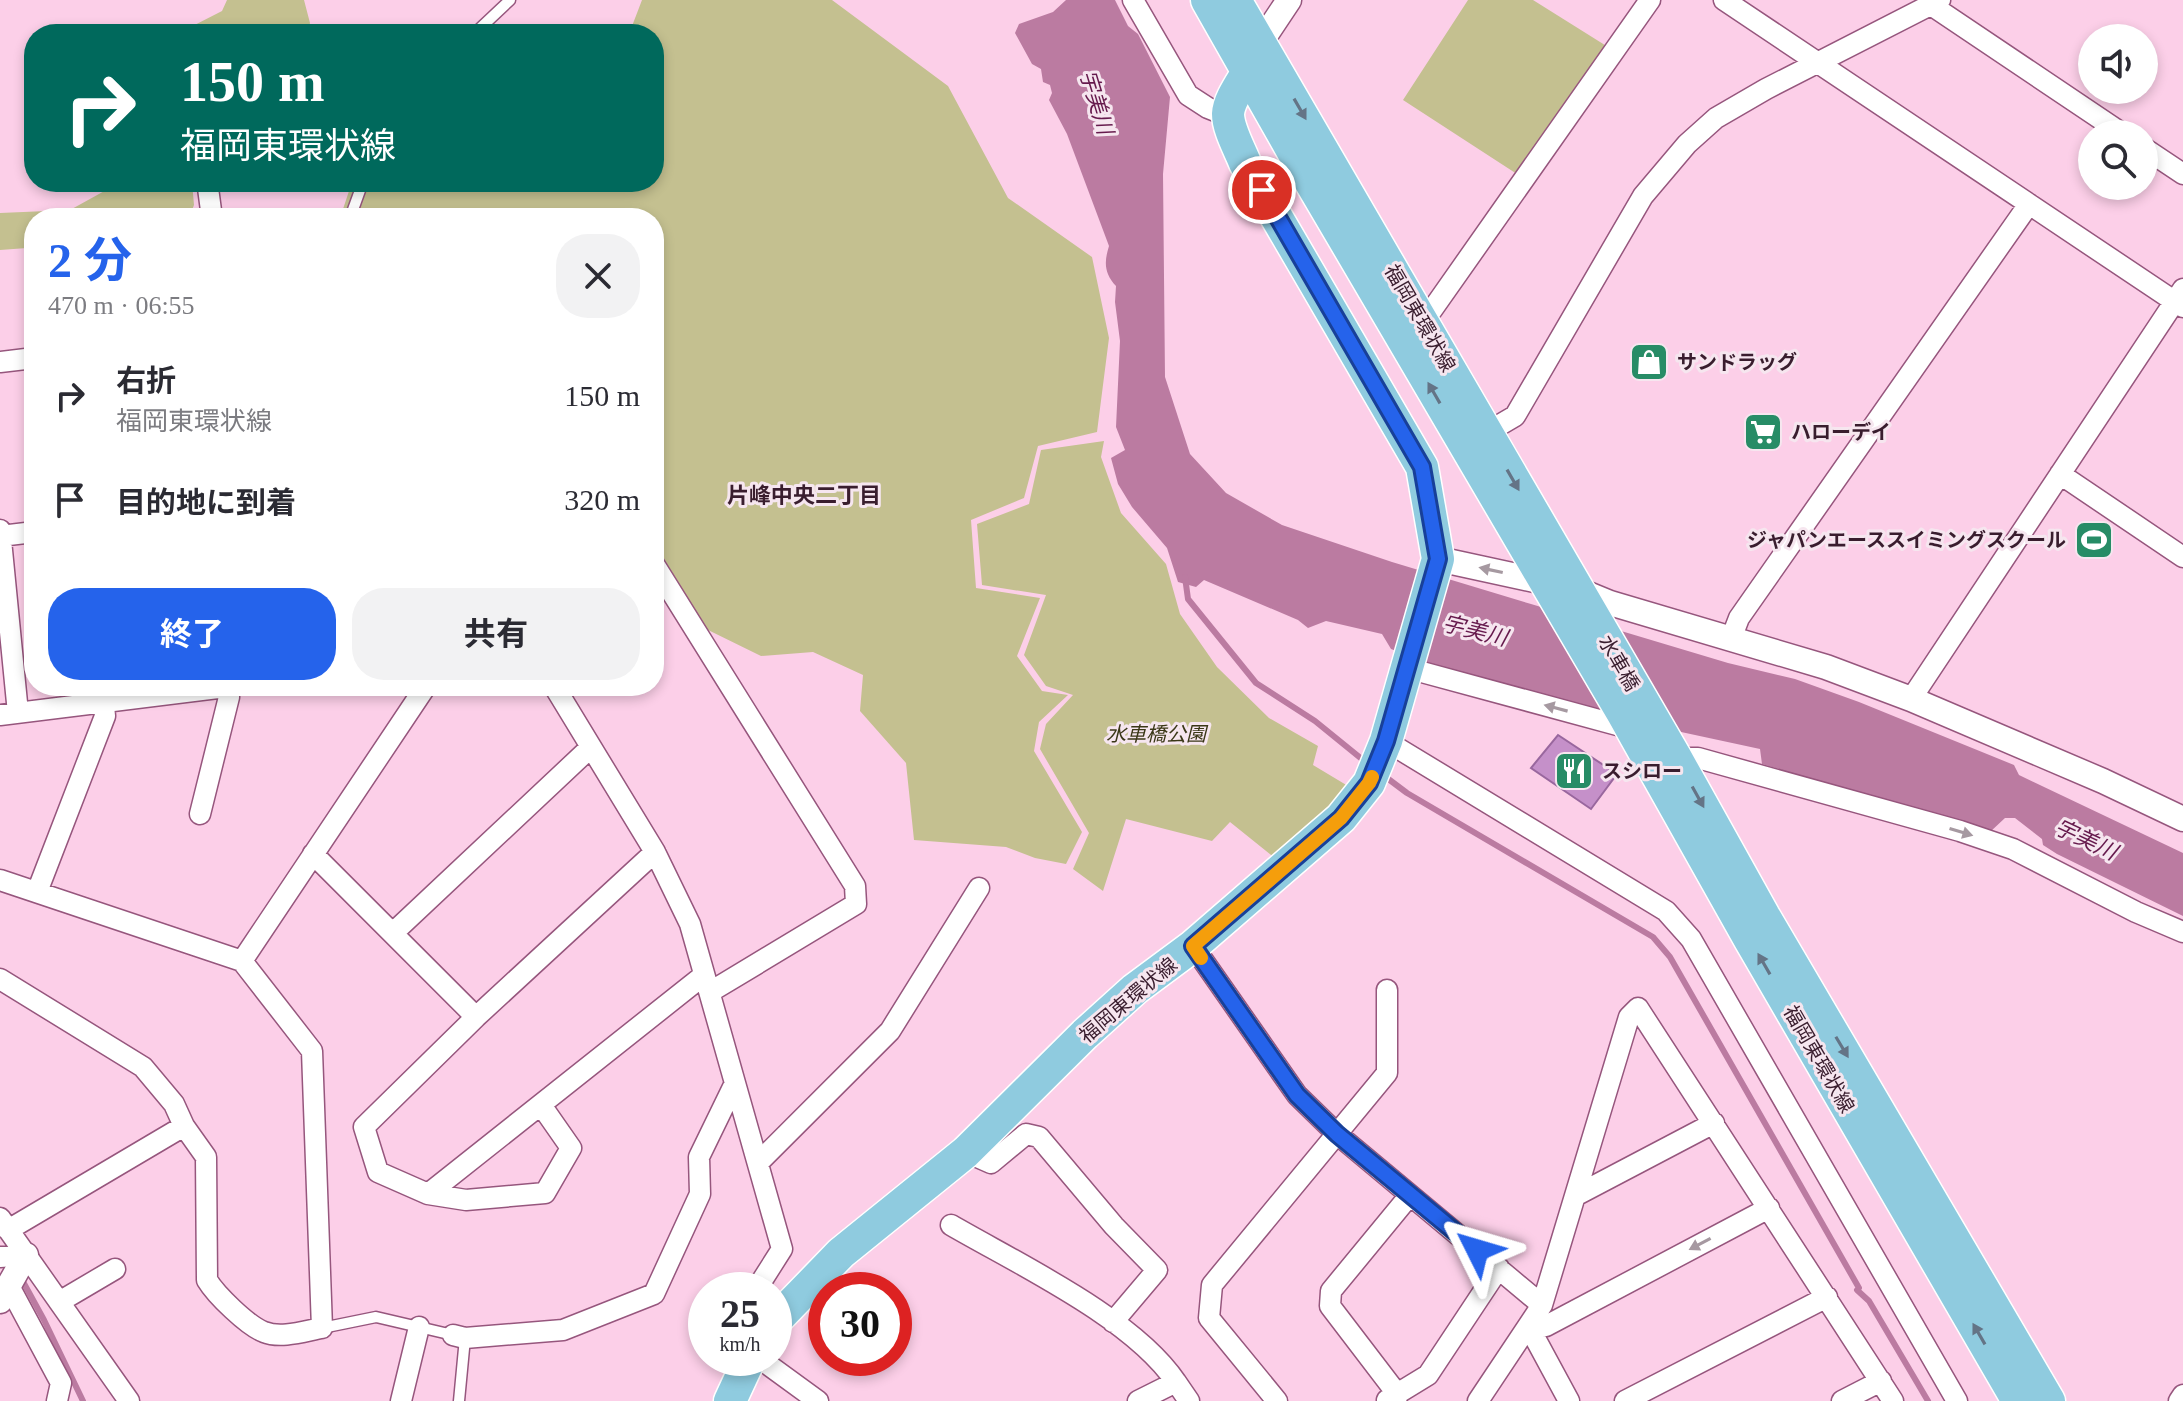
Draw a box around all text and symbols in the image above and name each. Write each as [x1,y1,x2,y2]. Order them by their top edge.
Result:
map controls [2078,24,2158,200]
button: sound [2078,24,2158,104]
text: 150 m [180,51,325,113]
icon: right [48,56,152,160]
water label: 宇美川 [1075,67,1119,139]
one-way arrow [1293,98,1307,120]
button: search [2078,120,2158,200]
text: 福岡東環状線 [180,126,396,166]
pin [1228,156,1296,224]
icon: arrive [1240,168,1284,212]
text: 2 分 [48,234,132,287]
button: close [556,234,640,318]
street label: 福岡東環状線 [1380,261,1460,375]
text: 470 m · 06:55 [48,291,195,320]
shop icon: サンドラッグ [1628,341,1670,383]
place label: サンドラッグ [1677,351,1797,373]
text: 右折 [116,364,176,397]
icon: right [48,374,92,418]
text: 150 m [564,379,640,412]
one-way arrow [1427,382,1441,404]
text: 福岡東環状線 [116,407,272,436]
supermarket icon: ハローデイ [1742,411,1784,453]
place label: ハローデイ [1791,421,1891,443]
one-way arrow [1506,469,1520,491]
icon: arrive [48,478,92,522]
text: 320 m [564,483,640,516]
district label: 片峰中央二丁目 [727,483,881,508]
text: 目的地に到着 [116,486,296,519]
sports icon: ジャパンエーススイミングスクール [2073,519,2115,561]
place label: ジャパンエーススイミングスクール [1747,529,2066,551]
one-way arrow [1478,563,1503,576]
button: 終了 [48,588,336,680]
button: 共有 [352,588,640,680]
water label: 宇美川 [1440,610,1512,651]
street label: 水車橋 [1594,632,1644,694]
one-way arrow [1544,702,1569,714]
park label: 水車橋公園 [1106,723,1209,745]
restaurant icon: スシロー [1553,750,1595,792]
place label: スシロー [1602,760,1682,782]
one-way arrow [1690,786,1704,808]
water label: 宇美川 [2051,814,2123,866]
one-way arrow [1949,826,1973,839]
street label: 福岡東環状線 [1075,953,1181,1047]
one-way arrow [1757,953,1771,975]
street label: 福岡東環状線 [1779,1002,1859,1116]
one-way arrow [1834,1036,1848,1058]
position arrow [1435,1208,1519,1292]
one-way arrow [1689,1238,1712,1251]
speed limit sign: 30 [808,1272,912,1376]
text: 25 [720,1291,760,1336]
one-way arrow [1972,1323,1986,1345]
text: km/h [719,1333,761,1355]

